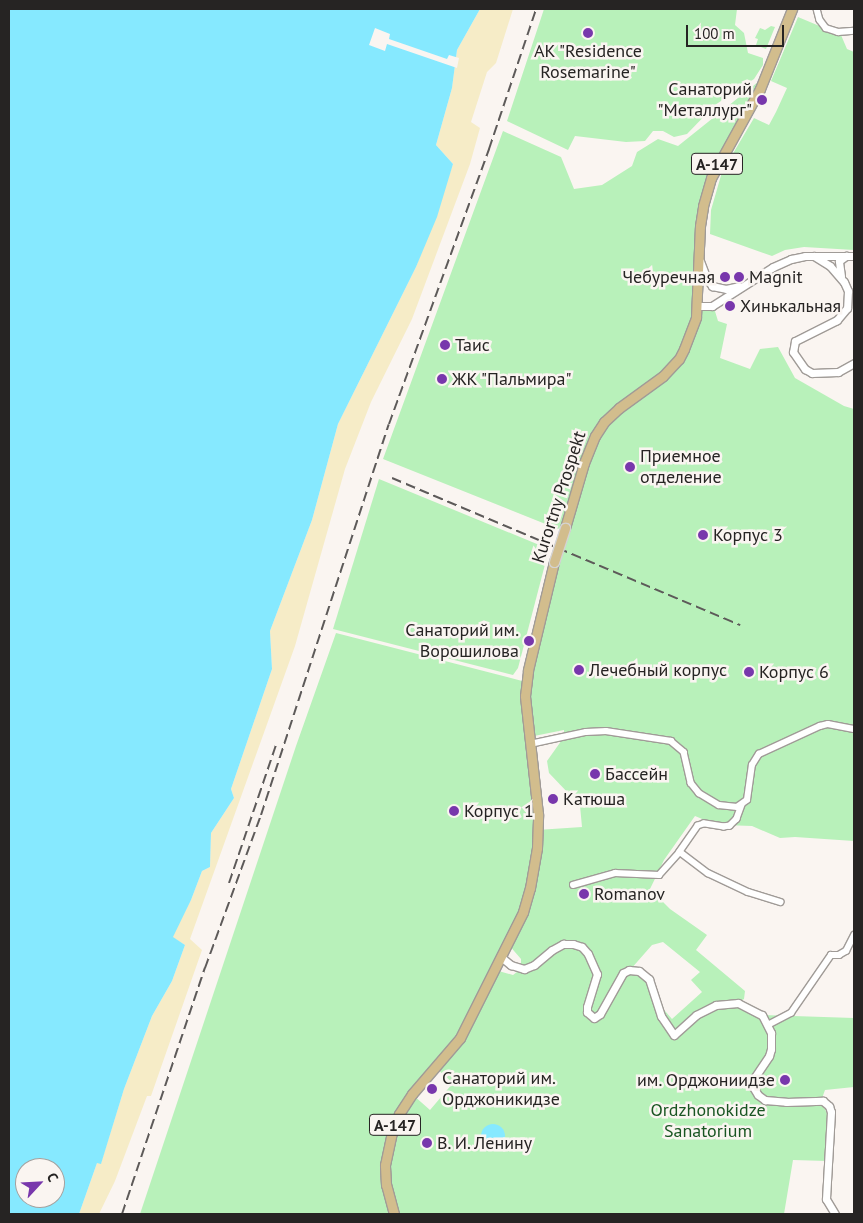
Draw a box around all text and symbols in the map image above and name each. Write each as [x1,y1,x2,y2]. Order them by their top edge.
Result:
scale bar [688,15,786,47]
text: 100 m [694,24,735,43]
marker: АК "Residence Rosemarine" [582,27,594,39]
place label: АК "Residence Rosemarine" [533,41,643,84]
place label: Санаторий "Металлург" [658,79,752,122]
marker: Санаторий "Металлург" [756,94,768,106]
road number: А-147 [691,150,743,178]
place label: Чебуречная [622,266,715,288]
place label: Magnit [749,266,803,288]
marker: Чебуречная [719,271,731,283]
marker: Magnit [733,271,745,283]
place label: Хинькальная [740,295,841,317]
marker: Хинькальная [724,300,736,312]
place label: Таис [455,334,490,356]
marker: Таис [439,339,451,351]
place label: ЖК "Пальмира" [452,368,573,390]
marker: ЖК "Пальмира" [436,373,448,385]
street label: Kurortny Prospekt [527,428,591,566]
place label: Приемное отделение [640,446,722,488]
marker: Приемное отделение [624,461,636,473]
place label: Корпус 3 [713,524,783,546]
marker: Корпус 3 [697,529,709,541]
place label: Санаторий им. Ворошилова [405,620,519,662]
marker: Санаторий им. Ворошилова [523,635,535,647]
place label: Лечебный корпус [589,659,727,681]
place label: Корпус 6 [759,661,829,683]
marker: Лечебный корпус [573,664,585,676]
marker: Корпус 6 [743,666,755,678]
place label: Бассейн [605,763,668,785]
marker: Бассейн [589,768,601,780]
place label: Катюша [563,788,625,810]
marker: Катюша [547,793,559,805]
place label: Корпус 1 [464,800,534,822]
marker: Корпус 1 [448,805,460,817]
place label: Romanov [594,883,665,905]
marker: Romanov [578,888,590,900]
place label: Санаторий им. Орджоникидзе [442,1068,560,1110]
place label: им. Орджониидзе [636,1069,775,1091]
marker: им. Орджониидзе [779,1074,791,1086]
marker: Санаторий им. Орджоникидзе [426,1083,438,1095]
park label: Ordzhonokidze Sanatorium [650,1100,766,1142]
road number: А-147 [369,1112,421,1138]
place label: В. И. Ленину [437,1132,535,1154]
marker: В. И. Ленину [421,1137,433,1149]
north arrow [15,1158,65,1208]
text: С [43,1170,62,1184]

